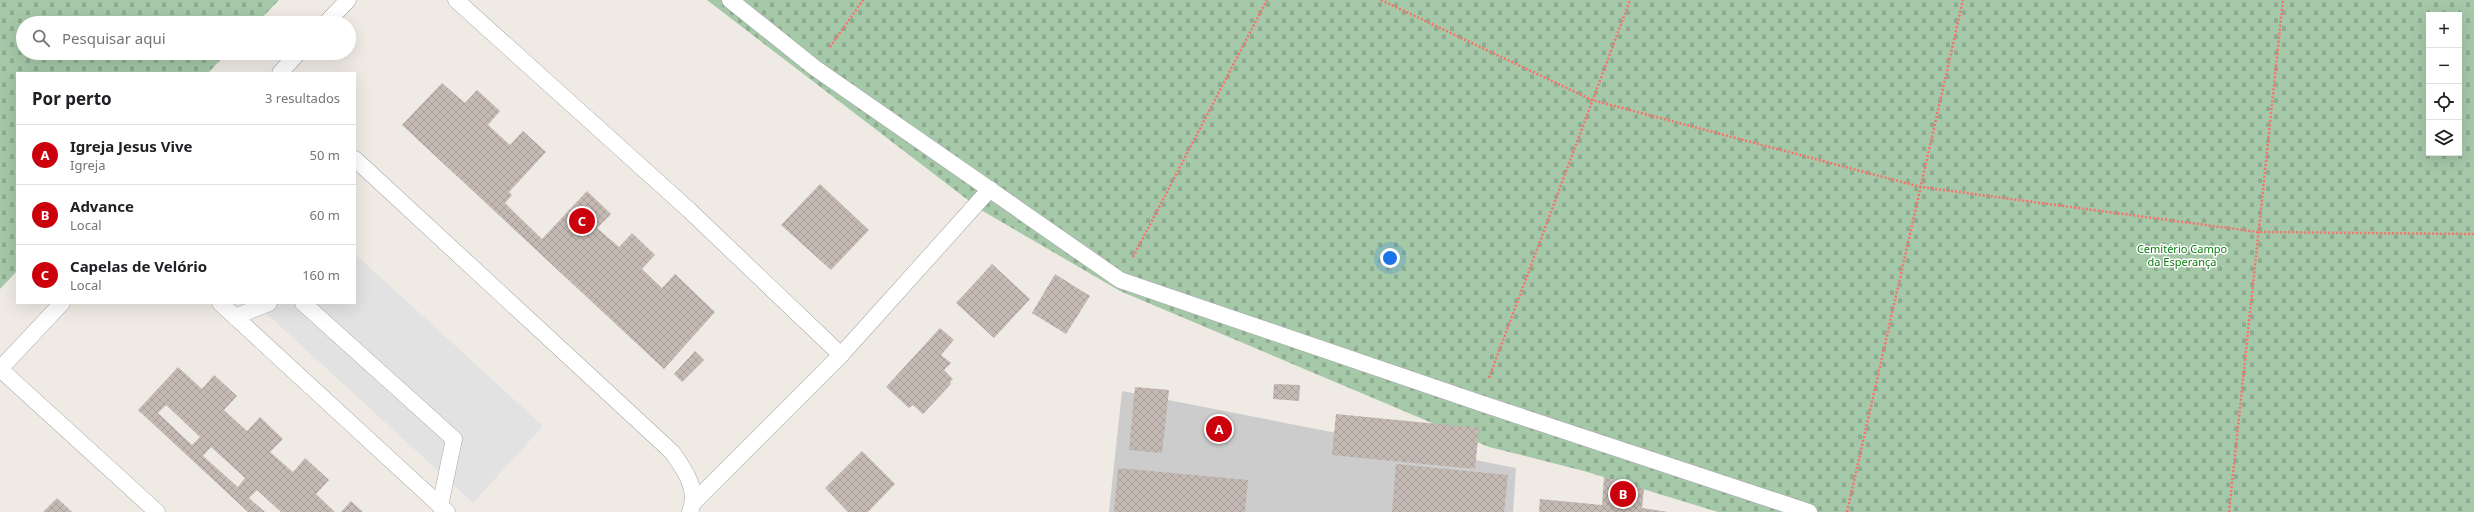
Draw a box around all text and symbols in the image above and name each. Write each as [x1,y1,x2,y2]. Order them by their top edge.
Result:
map controls [2426,12,2462,156]
button: + [2426,12,2462,48]
search box [16,16,356,60]
icon: search [30,27,52,49]
text: Pesquisar aqui [62,28,166,48]
button: − [2426,48,2462,84]
button: locate [2426,84,2462,120]
text: Por perto [32,87,112,110]
text: 3 resultados [265,89,340,107]
button: layers [2426,120,2462,156]
text: Igreja Jesus Vive [70,136,192,156]
text: A [41,146,50,164]
text: 50 m [310,146,340,164]
text: Igreja [70,156,106,174]
text: Advance [70,196,134,216]
text: B [41,206,49,224]
text: 60 m [310,206,340,224]
pin: C [569,206,595,236]
text: Local [70,216,102,234]
park label: Cemitério Campo da Esperança [2137,241,2227,269]
your location [1380,248,1400,268]
text: Capelas de Velório [70,256,207,276]
text: C [41,266,49,284]
text: 160 m [302,266,340,284]
text: Local [70,276,102,294]
pin: A [1206,414,1232,444]
pin: B [1610,479,1636,509]

